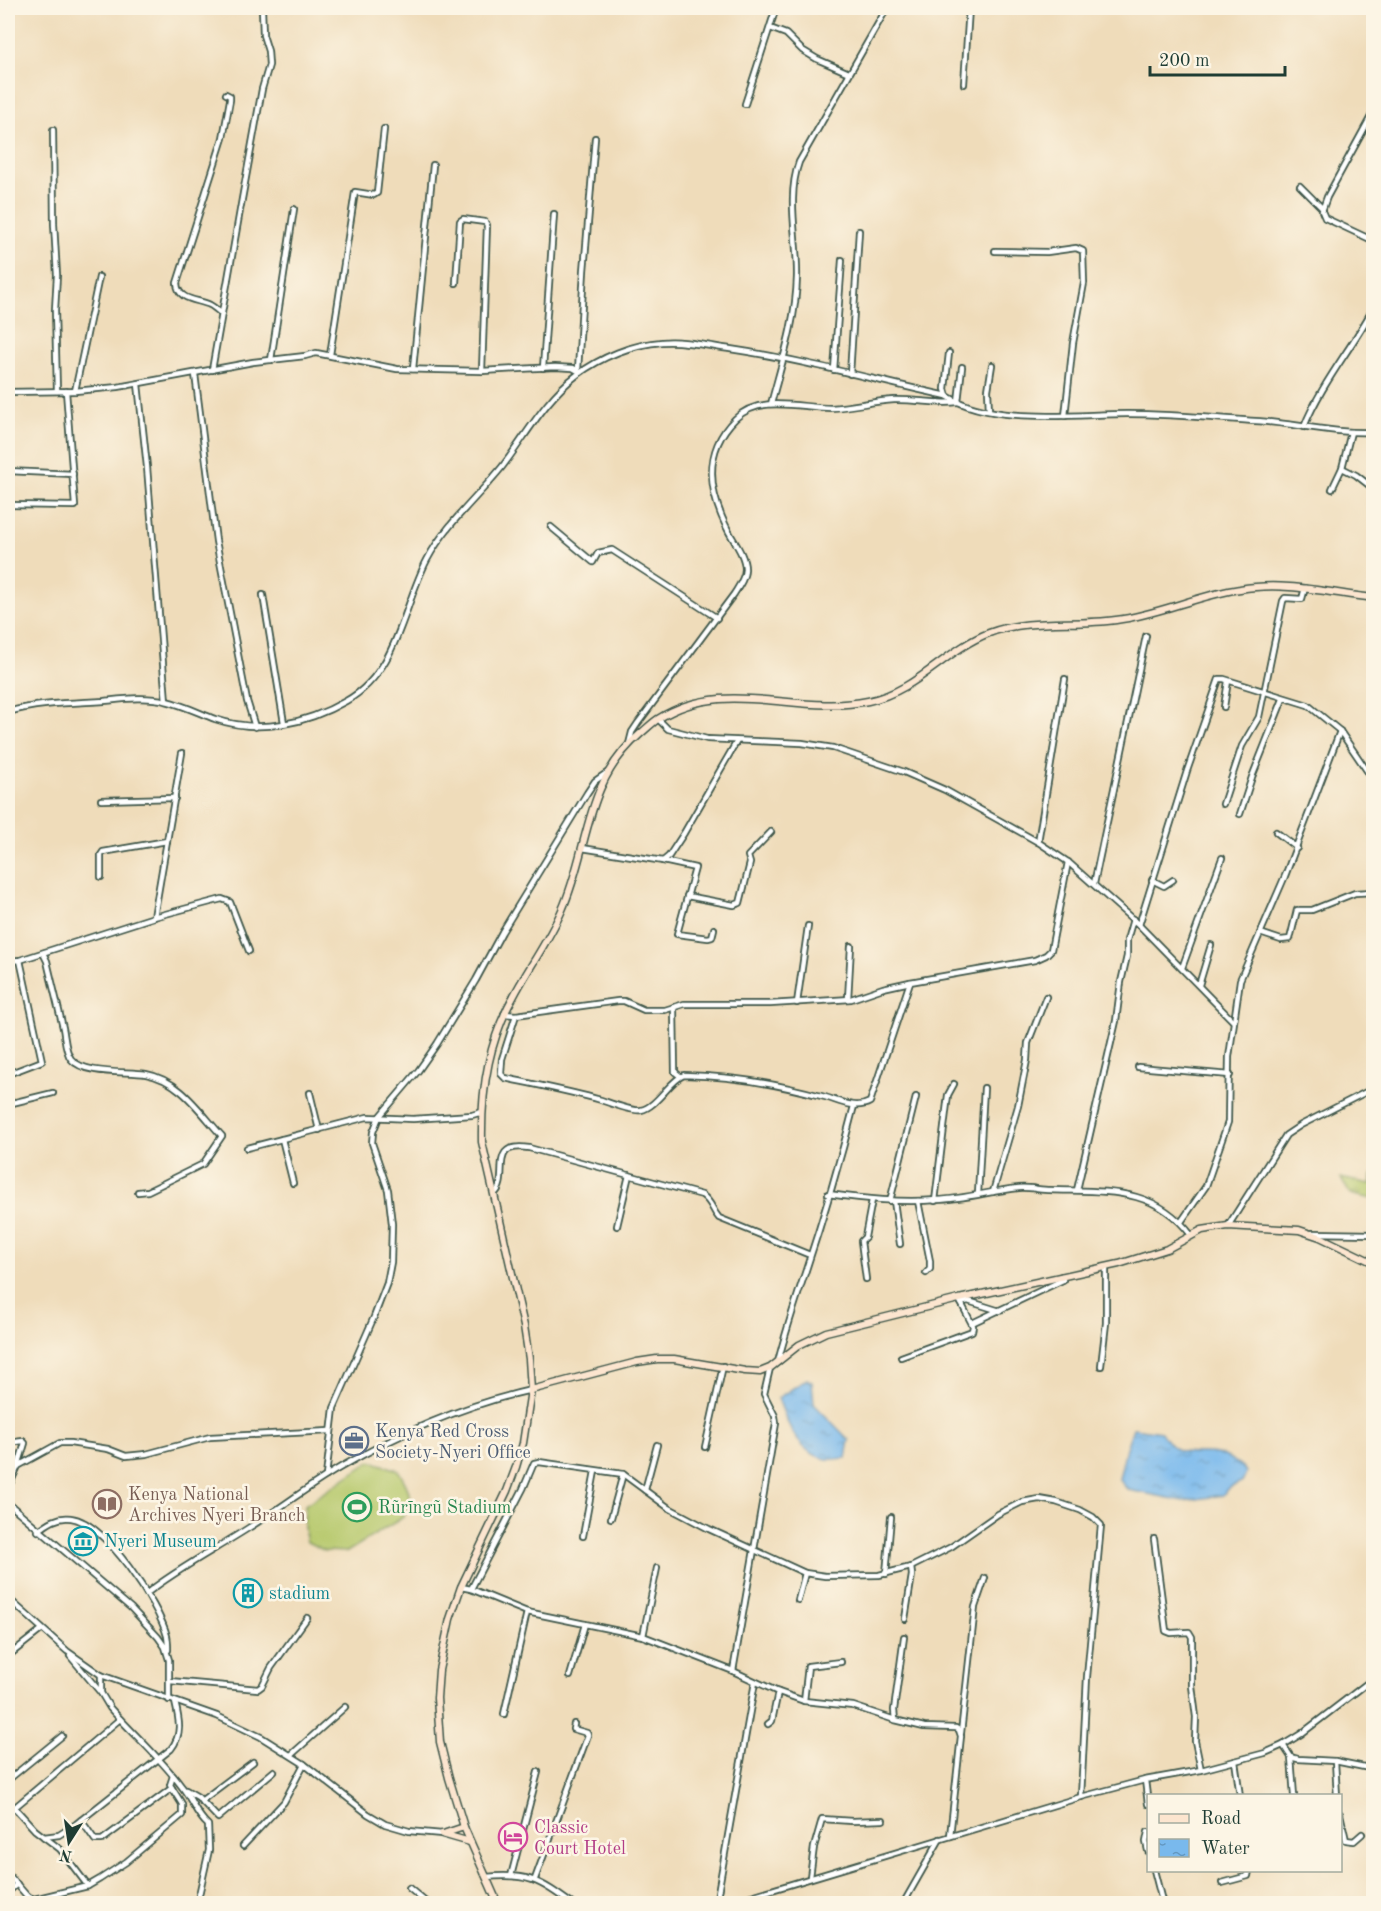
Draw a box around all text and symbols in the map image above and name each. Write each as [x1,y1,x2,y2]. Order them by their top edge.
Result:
scale bar [1150,39,1285,77]
text: 200 m [1159,52,1210,70]
place label: Kenya Red Cross Society-Nyeri Office [375,1423,531,1462]
office icon: Kenya Red Cross Society-Nyeri Office [338,1425,370,1457]
place label: Kenya National Archives Nyeri Branch [128,1486,306,1525]
library icon: Kenya National Archives Nyeri Branch [91,1488,123,1520]
sports icon: Rũrĩngũ Stadium [341,1491,373,1523]
place label: Rũrĩngũ Stadium [378,1499,511,1517]
museum icon: Nyeri Museum [67,1525,99,1557]
place label: Nyeri Museum [104,1533,217,1551]
building icon: stadium [232,1577,264,1609]
place label: stadium [269,1585,330,1603]
legend [1147,1794,1342,1872]
text: Road [1201,1810,1241,1828]
north arrow [39,1812,99,1872]
place label: Classic Court Hotel [534,1819,626,1858]
hotel icon: Classic Court Hotel [497,1821,529,1853]
text: Water [1201,1840,1250,1858]
text: N [58,1845,74,1864]

